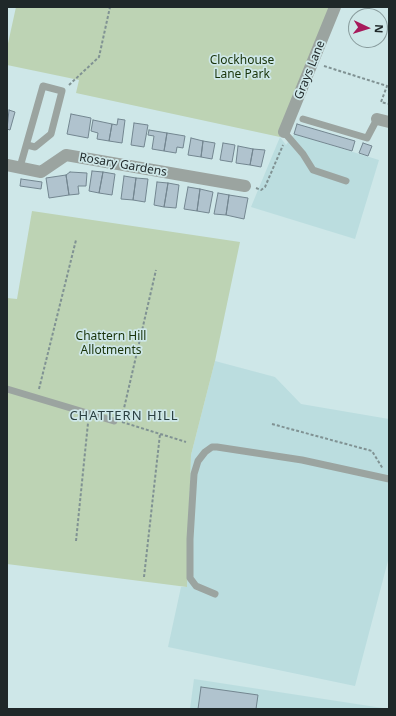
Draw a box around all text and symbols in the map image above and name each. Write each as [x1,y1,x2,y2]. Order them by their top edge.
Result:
north arrow [348,8,388,48]
text: N [372,24,387,34]
street label: Grays Lane [292,38,328,102]
park label: Clockhouse Lane Park [210,54,274,82]
street label: Rosary Gardens [78,150,168,180]
park label: Chattern Hill Allotments [76,330,146,358]
district label: CHATTERN HILL [69,408,179,424]

